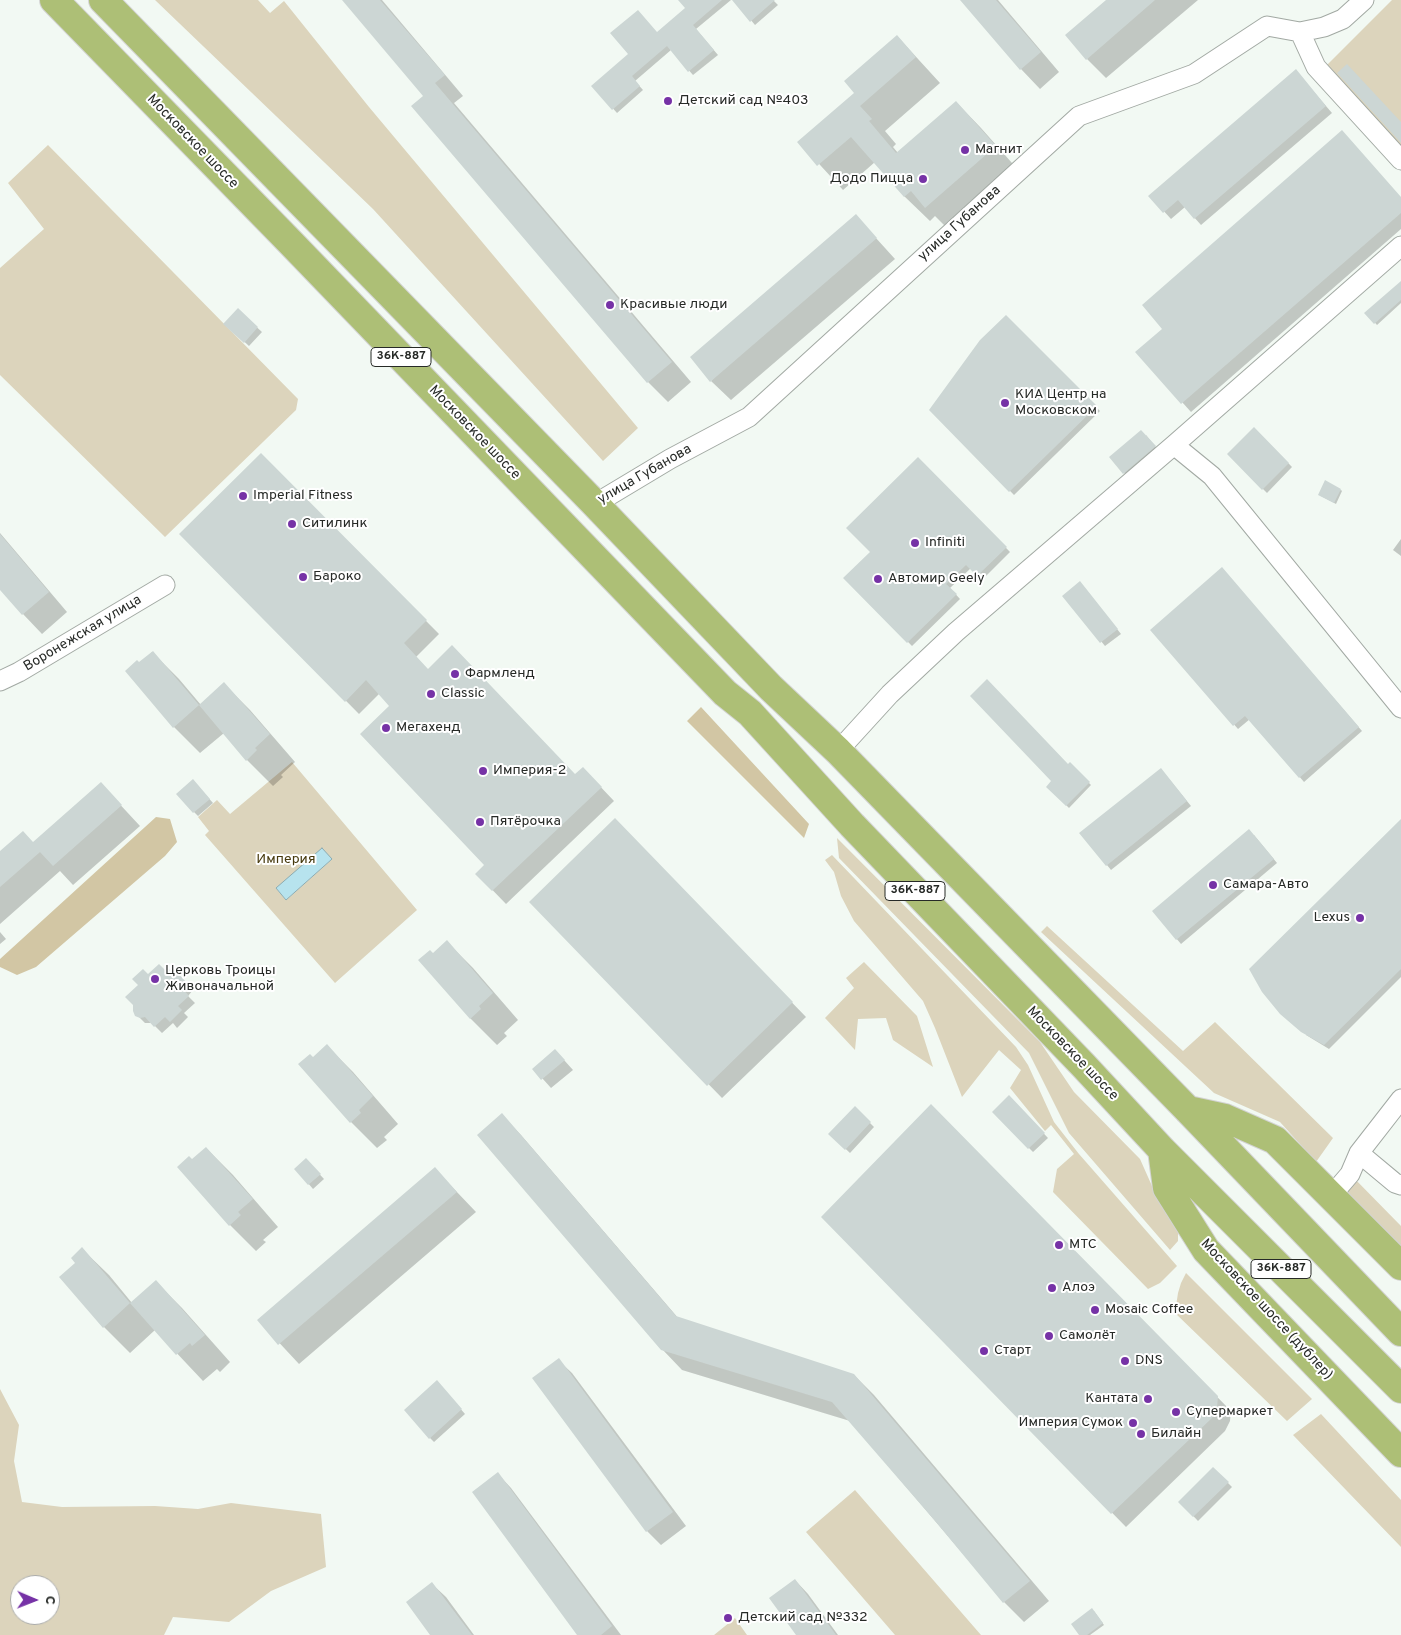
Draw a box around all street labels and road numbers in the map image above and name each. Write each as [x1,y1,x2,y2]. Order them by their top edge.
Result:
street label: Московское шоссе [143,91,241,193]
street label: улица Губанова [915,182,1005,266]
road number: 36К-887 [371,348,431,367]
street label: Московское шоссе [425,382,523,484]
street label: улица Губанова [595,441,695,509]
street label: Воронежская улица [21,592,145,676]
road number: 36К-887 [885,881,945,900]
street label: Московское шоссе [1023,1003,1121,1105]
street label: Московское шоссе (дублер) [1196,1236,1336,1384]
road number: 36К-887 [1251,1260,1311,1278]

